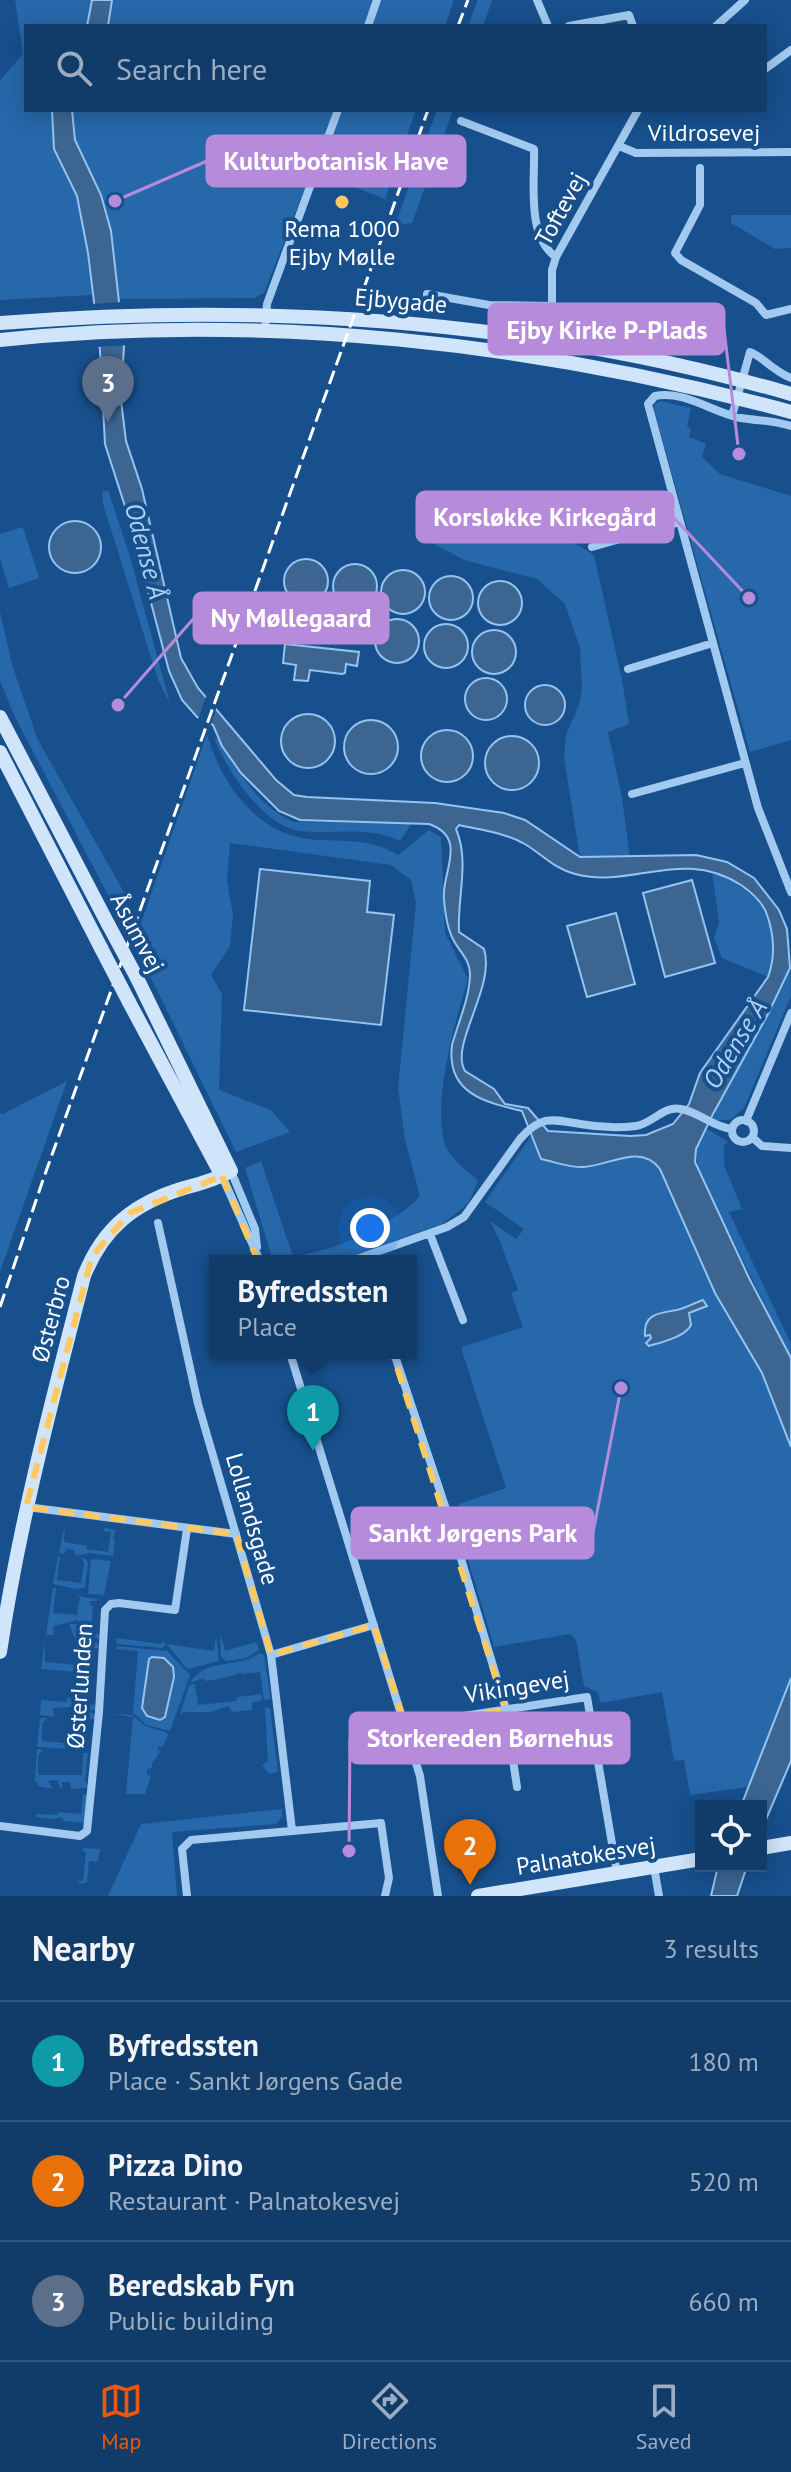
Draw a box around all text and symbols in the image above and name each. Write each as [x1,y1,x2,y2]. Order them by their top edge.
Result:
search box [24,24,767,112]
icon: search [52,46,96,90]
text: Search here [116,49,267,88]
street label: Vildrosevej [647,117,760,148]
callout: Kulturbotanisk Have [207,136,465,186]
text: Kulturbotanisk Have [223,144,449,177]
street label: Toftevej [528,166,593,251]
marker: Rema 1000 Ejby Mølle [333,193,351,211]
place label: Rema 1000 Ejby Mølle [284,213,400,272]
street label: Ejbygade [353,281,449,320]
callout: Ejby Kirke P-Plads [489,304,724,354]
text: Ejby Kirke P-Plads [506,313,708,346]
pin: 3 [82,356,134,422]
callout: Korsløkke Kirkegård [417,492,673,542]
water label: Odense Å [118,499,175,603]
text: Korsløkke Kirkegård [433,500,657,533]
callout: Ny Møllegaard [194,593,388,643]
text: Ny Møllegaard [210,601,372,634]
street label: Åsumvej [103,887,171,978]
water label: Odense Å [695,993,774,1095]
your location [350,1208,390,1248]
popup [209,1255,417,1359]
text: Byfredssten [238,1271,388,1310]
street label: Østerbro [24,1272,77,1366]
text: Place [238,1310,297,1343]
pin: 1 [287,1385,339,1451]
street label: Lollandsgade [219,1449,286,1588]
callout: Sankt Jørgens Park [352,1508,593,1558]
text: Sankt Jørgens Park [369,1516,578,1549]
street label: Østerlunden [60,1622,99,1750]
street label: Vikingevej [461,1663,571,1710]
callout: Storkereden Børnehus [350,1713,629,1763]
text: Storkereden Børnehus [367,1721,613,1754]
map controls [695,1800,767,1872]
button: locate [695,1800,767,1872]
pin: 2 [444,1819,496,1885]
street label: Palnatokesvej [514,1829,658,1882]
text: Nearby [32,1926,134,1970]
text: 3 results [664,1932,759,1965]
text: Byfredssten [108,2025,259,2064]
text: 1 [51,2045,65,2078]
text: 180 m [688,2045,759,2078]
text: Place · Sankt Jørgens Gade [108,2064,403,2097]
text: Pizza Dino [108,2145,243,2184]
text: 2 [51,2165,65,2198]
text: 520 m [688,2165,759,2198]
text: Restaurant · Palnatokesvej [108,2184,400,2217]
text: Beredskab Fyn [108,2265,295,2304]
text: 3 [51,2285,65,2318]
text: 660 m [688,2285,759,2318]
text: Public building [108,2304,274,2337]
tab: Map [99,2379,143,2455]
tab: Directions [342,2379,437,2455]
tab: Saved [636,2379,692,2455]

